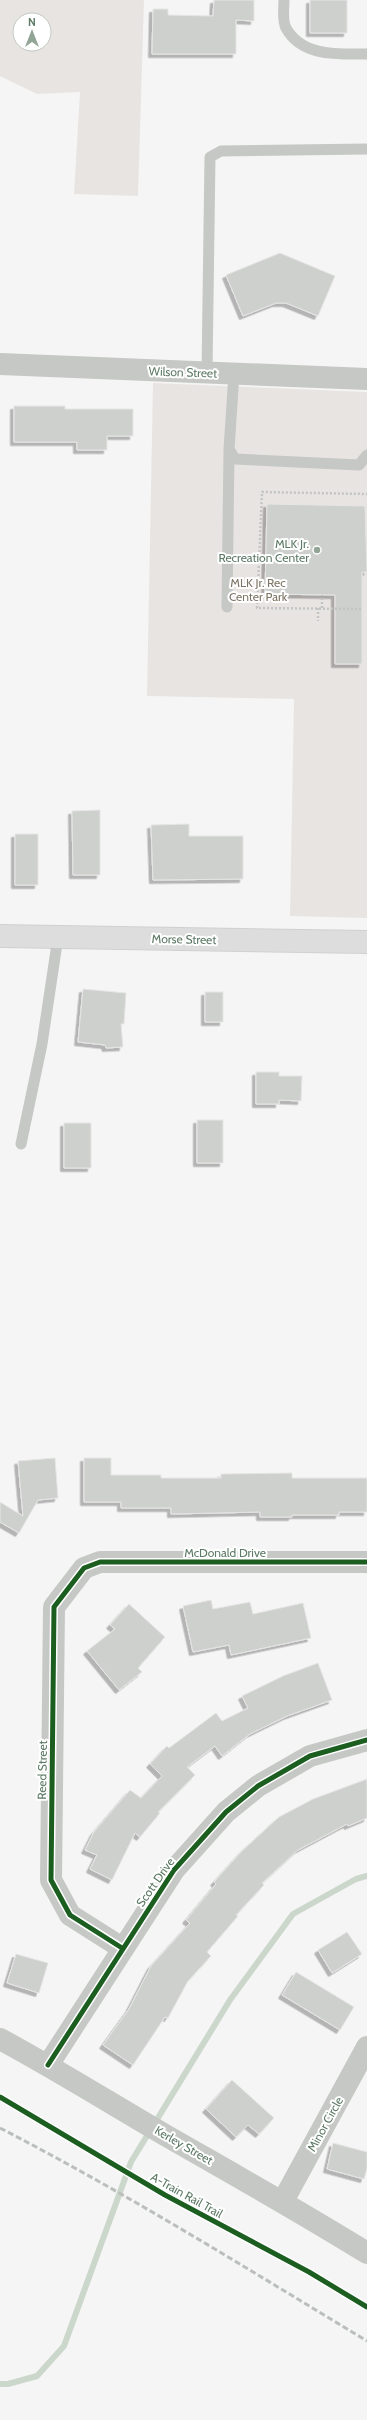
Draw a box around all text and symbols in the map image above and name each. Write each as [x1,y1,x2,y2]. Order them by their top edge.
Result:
north arrow [12,12,52,52]
text: N [28,15,36,29]
street label: Wilson Street [149,363,217,381]
place label: MLK Jr. Recreation Center [218,536,309,565]
marker: MLK Jr. Recreation Center [312,545,322,555]
park label: MLK Jr. Rec Center Park [229,575,288,604]
street label: Morse Street [152,931,216,947]
street label: McDonald Drive [184,1545,266,1560]
street label: Reed Street [34,1740,50,1800]
street label: Scott Drive [133,1855,177,1909]
street label: Minor Circle [304,2094,346,2154]
street label: Kerley Street [152,2122,216,2168]
street label: A-Train Rail Trail [148,2169,226,2221]

